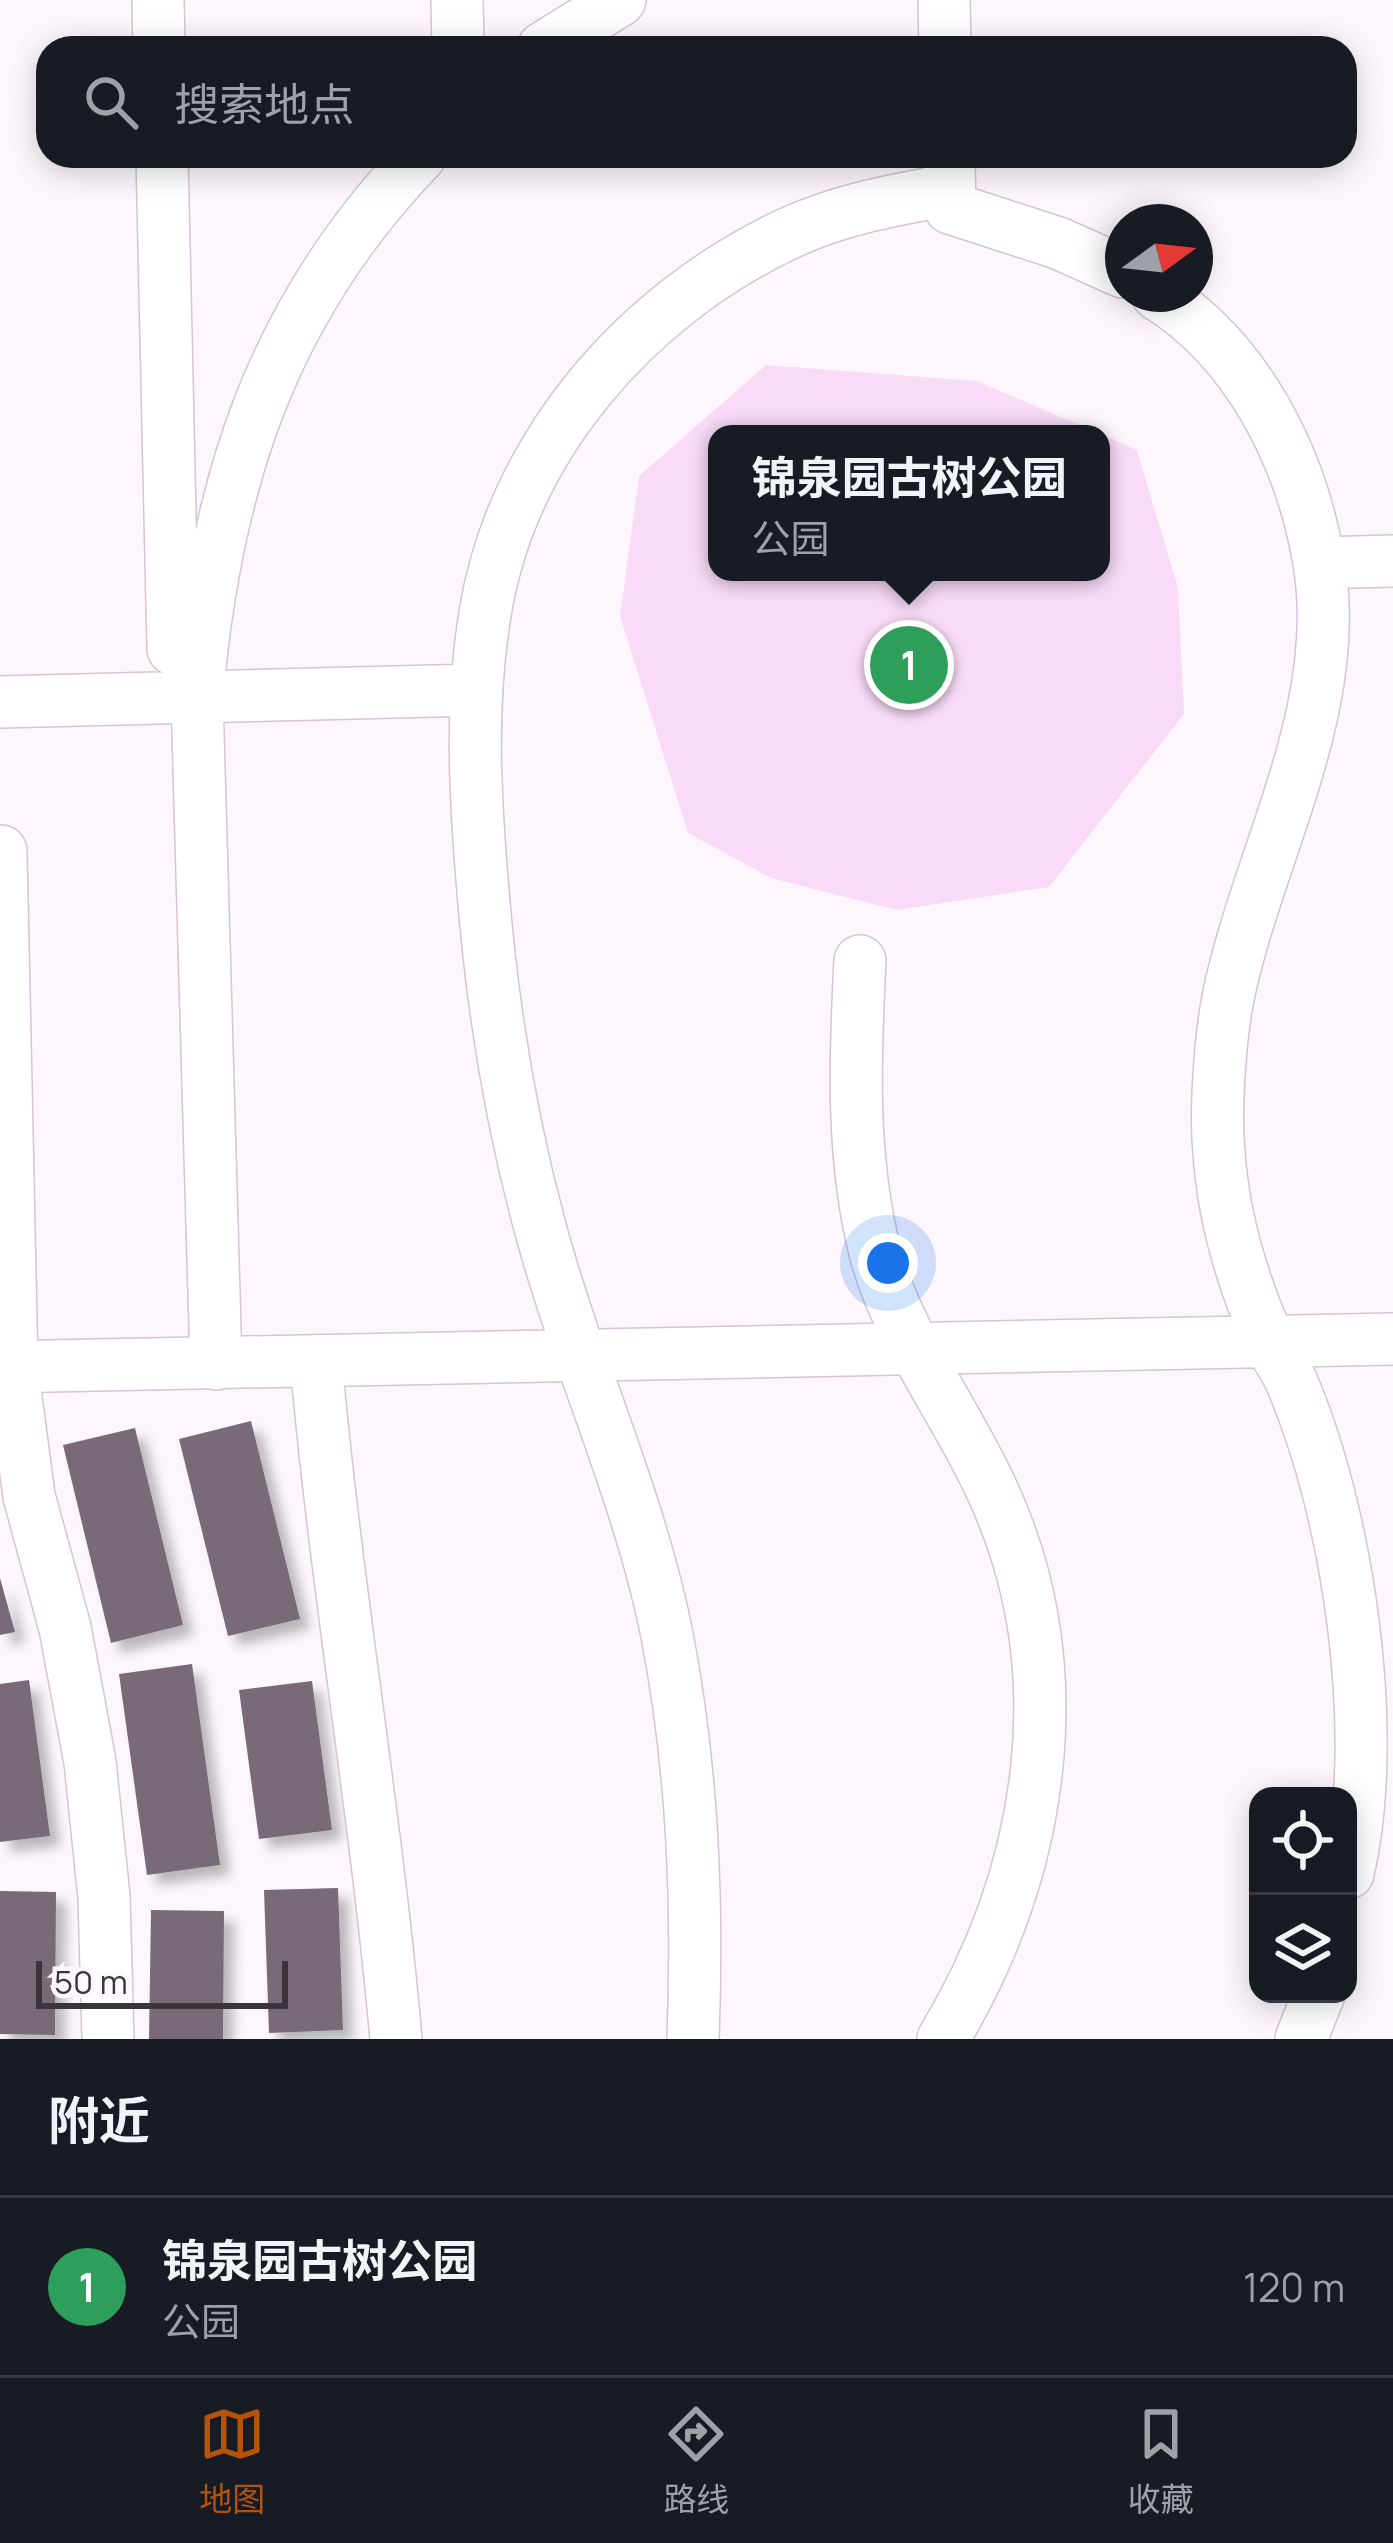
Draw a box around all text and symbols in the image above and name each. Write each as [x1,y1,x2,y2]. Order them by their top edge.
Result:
search box [36,36,1357,168]
icon: search [78,69,144,135]
text: 搜索地点 [174,73,354,135]
north arrow [1105,204,1213,312]
popup [708,425,1110,581]
text: 锦泉园古树公园 [751,446,1067,508]
text: 公园 [751,511,830,565]
pin: 1 [870,620,948,710]
your location [858,1233,918,1293]
map controls [1249,1787,1357,2003]
button: locate [1249,1787,1357,1895]
button: layers [1249,1895,1357,2003]
scale bar [36,1955,288,2008]
text: 50 m [54,1959,128,2004]
text: 附近 [48,2085,150,2154]
text: 锦泉园古树公园 [162,2229,477,2291]
text: 1 [78,2260,96,2314]
text: 120 m [1243,2260,1345,2314]
text: 公园 [162,2294,240,2348]
tab: 地图 [199,2401,265,2521]
tab: 路线 [663,2401,729,2521]
tab: 收藏 [1128,2401,1194,2521]

